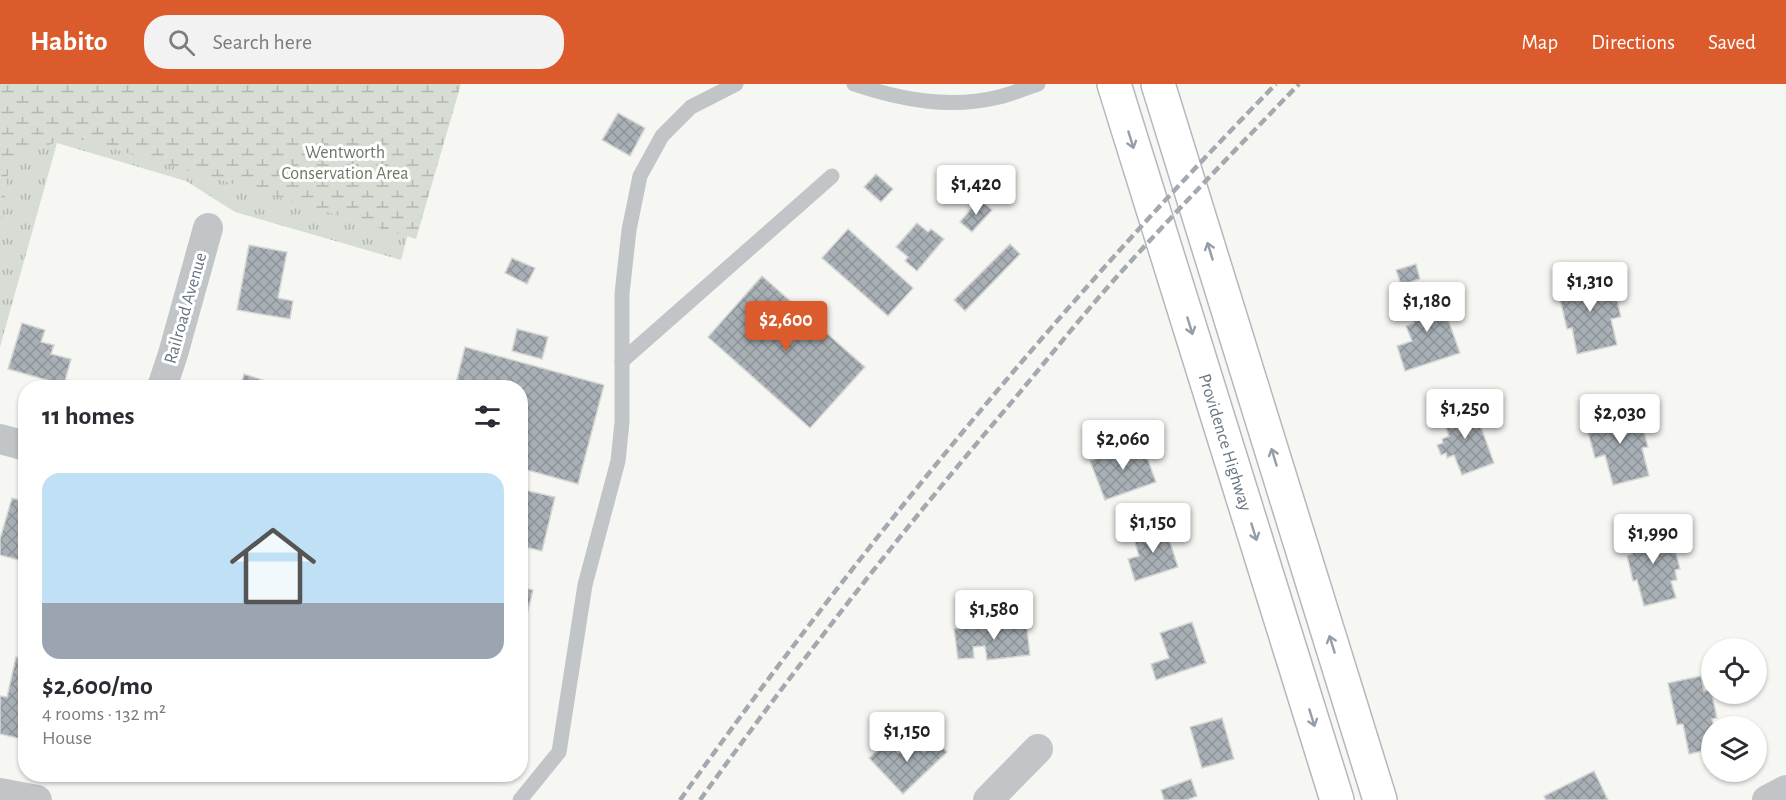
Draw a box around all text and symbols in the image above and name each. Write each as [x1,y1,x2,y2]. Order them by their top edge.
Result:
search box [144,15,564,69]
icon: search [165,26,198,59]
text: Habito [30,28,108,56]
text: Search here [213,31,312,53]
text: Map [1522,32,1558,53]
text: Directions [1591,32,1675,53]
text: Saved [1708,32,1756,53]
one-way arrow [1127,130,1138,149]
park label: Wentworth Conservation Area [281,144,409,183]
pin: $1,420 [927,165,1025,216]
text: $1,420 [951,174,1001,194]
one-way arrow [1204,242,1215,261]
street label: Railroad Avenue [162,251,210,366]
pin: $1,310 [1541,262,1639,313]
text: $1,310 [1566,271,1614,291]
pin: $1,180 [1378,282,1476,333]
text: $1,180 [1403,291,1451,311]
pin: $2,600 [737,301,835,352]
text: $2,600 [759,310,813,330]
one-way arrow [1185,316,1196,335]
street label: Providence Highway [1195,371,1254,513]
pin: $1,250 [1416,389,1514,440]
pin: $2,030 [1571,394,1669,445]
text: $1,250 [1440,398,1490,418]
icon: filters [471,400,504,433]
text: 11 homes [42,403,134,429]
text: $2,030 [1594,403,1646,423]
pin: $2,060 [1074,420,1172,471]
text: $2,060 [1096,429,1150,449]
one-way arrow [1268,448,1279,467]
pin: $1,150 [1104,503,1202,554]
icon: home [219,512,327,620]
text: $1,150 [1129,512,1177,532]
pin: $1,990 [1604,514,1702,565]
one-way arrow [1249,522,1260,541]
text: $1,990 [1628,523,1678,543]
pin: $1,580 [945,590,1043,641]
text: $1,580 [969,599,1019,619]
one-way arrow [1326,635,1337,654]
map controls [1701,638,1767,782]
button: locate [1701,638,1767,704]
text: $2,600/mo [42,673,153,699]
text: 4 rooms · 132 m² [42,704,166,724]
one-way arrow [1307,708,1318,727]
pin: $1,150 [858,712,956,763]
button: layers [1701,716,1767,782]
text: $1,150 [883,721,931,741]
text: House [42,728,92,748]

